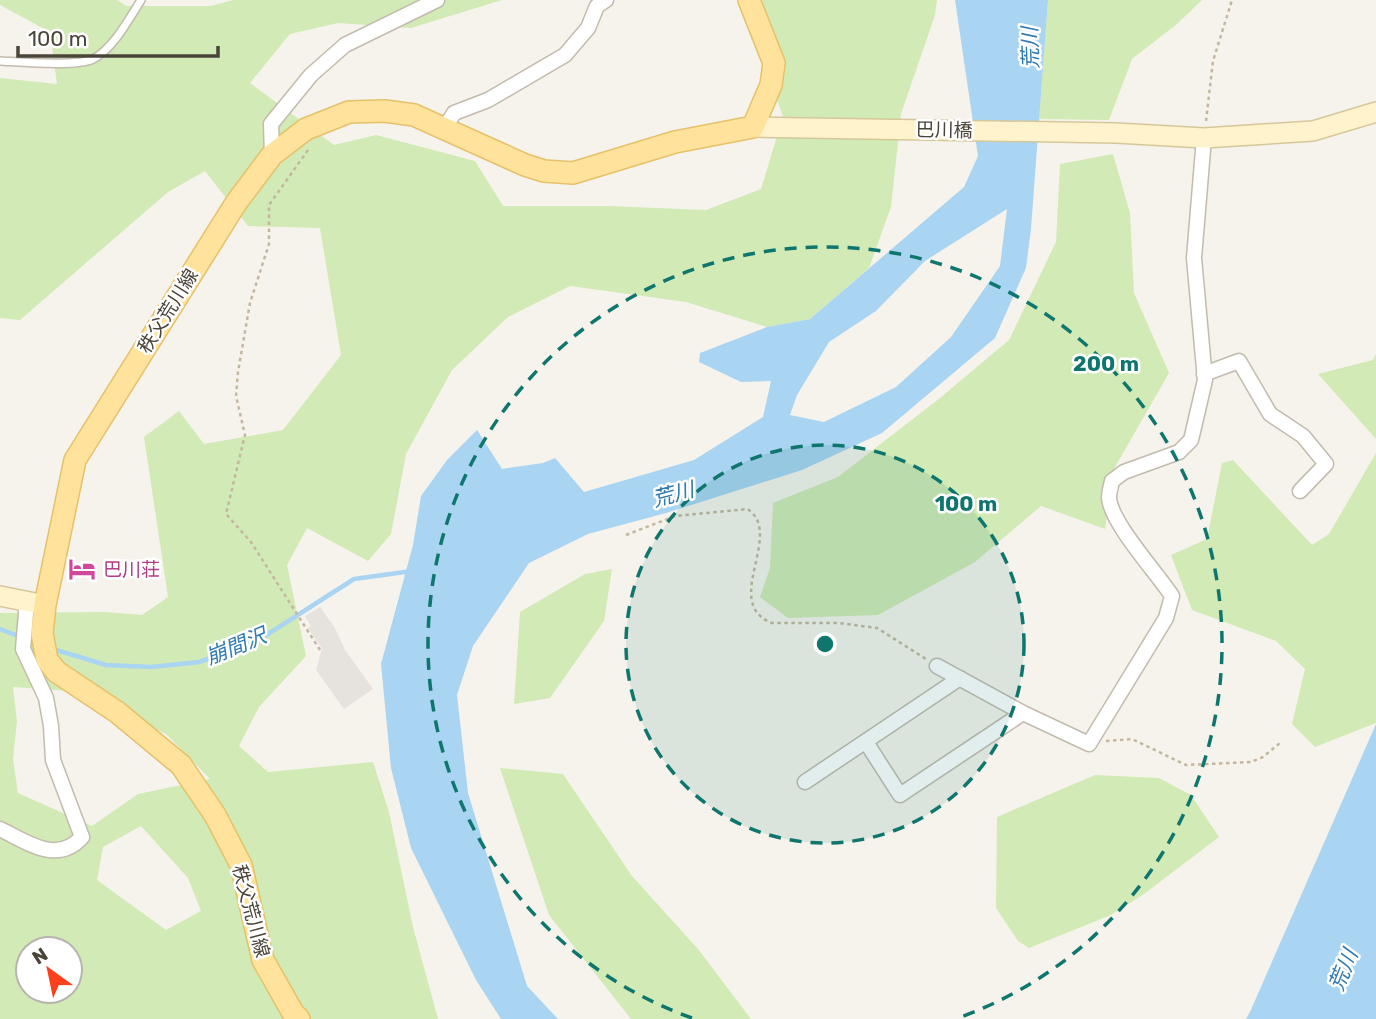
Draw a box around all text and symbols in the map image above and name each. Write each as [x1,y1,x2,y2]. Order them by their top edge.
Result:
scale bar [18,14,217,58]
water label: 荒川 [1017,25,1043,69]
text: 100 m [28,26,87,51]
street label: 巴川橋 [915,118,973,142]
street label: 秩父荒川線 [133,265,203,357]
text: 200 m [1073,351,1139,376]
water label: 荒川 [649,476,698,512]
text: 100 m [935,491,997,516]
hotel icon: 巴川荘 [67,554,97,584]
place label: 巴川荘 [103,558,160,581]
water label: 崩間沢 [202,621,273,669]
centre of rings [813,632,837,656]
street label: 秩父荒川線 [228,862,274,960]
north arrow [14,935,84,1005]
text: N [28,943,52,970]
water label: 荒川 [1324,944,1363,994]

